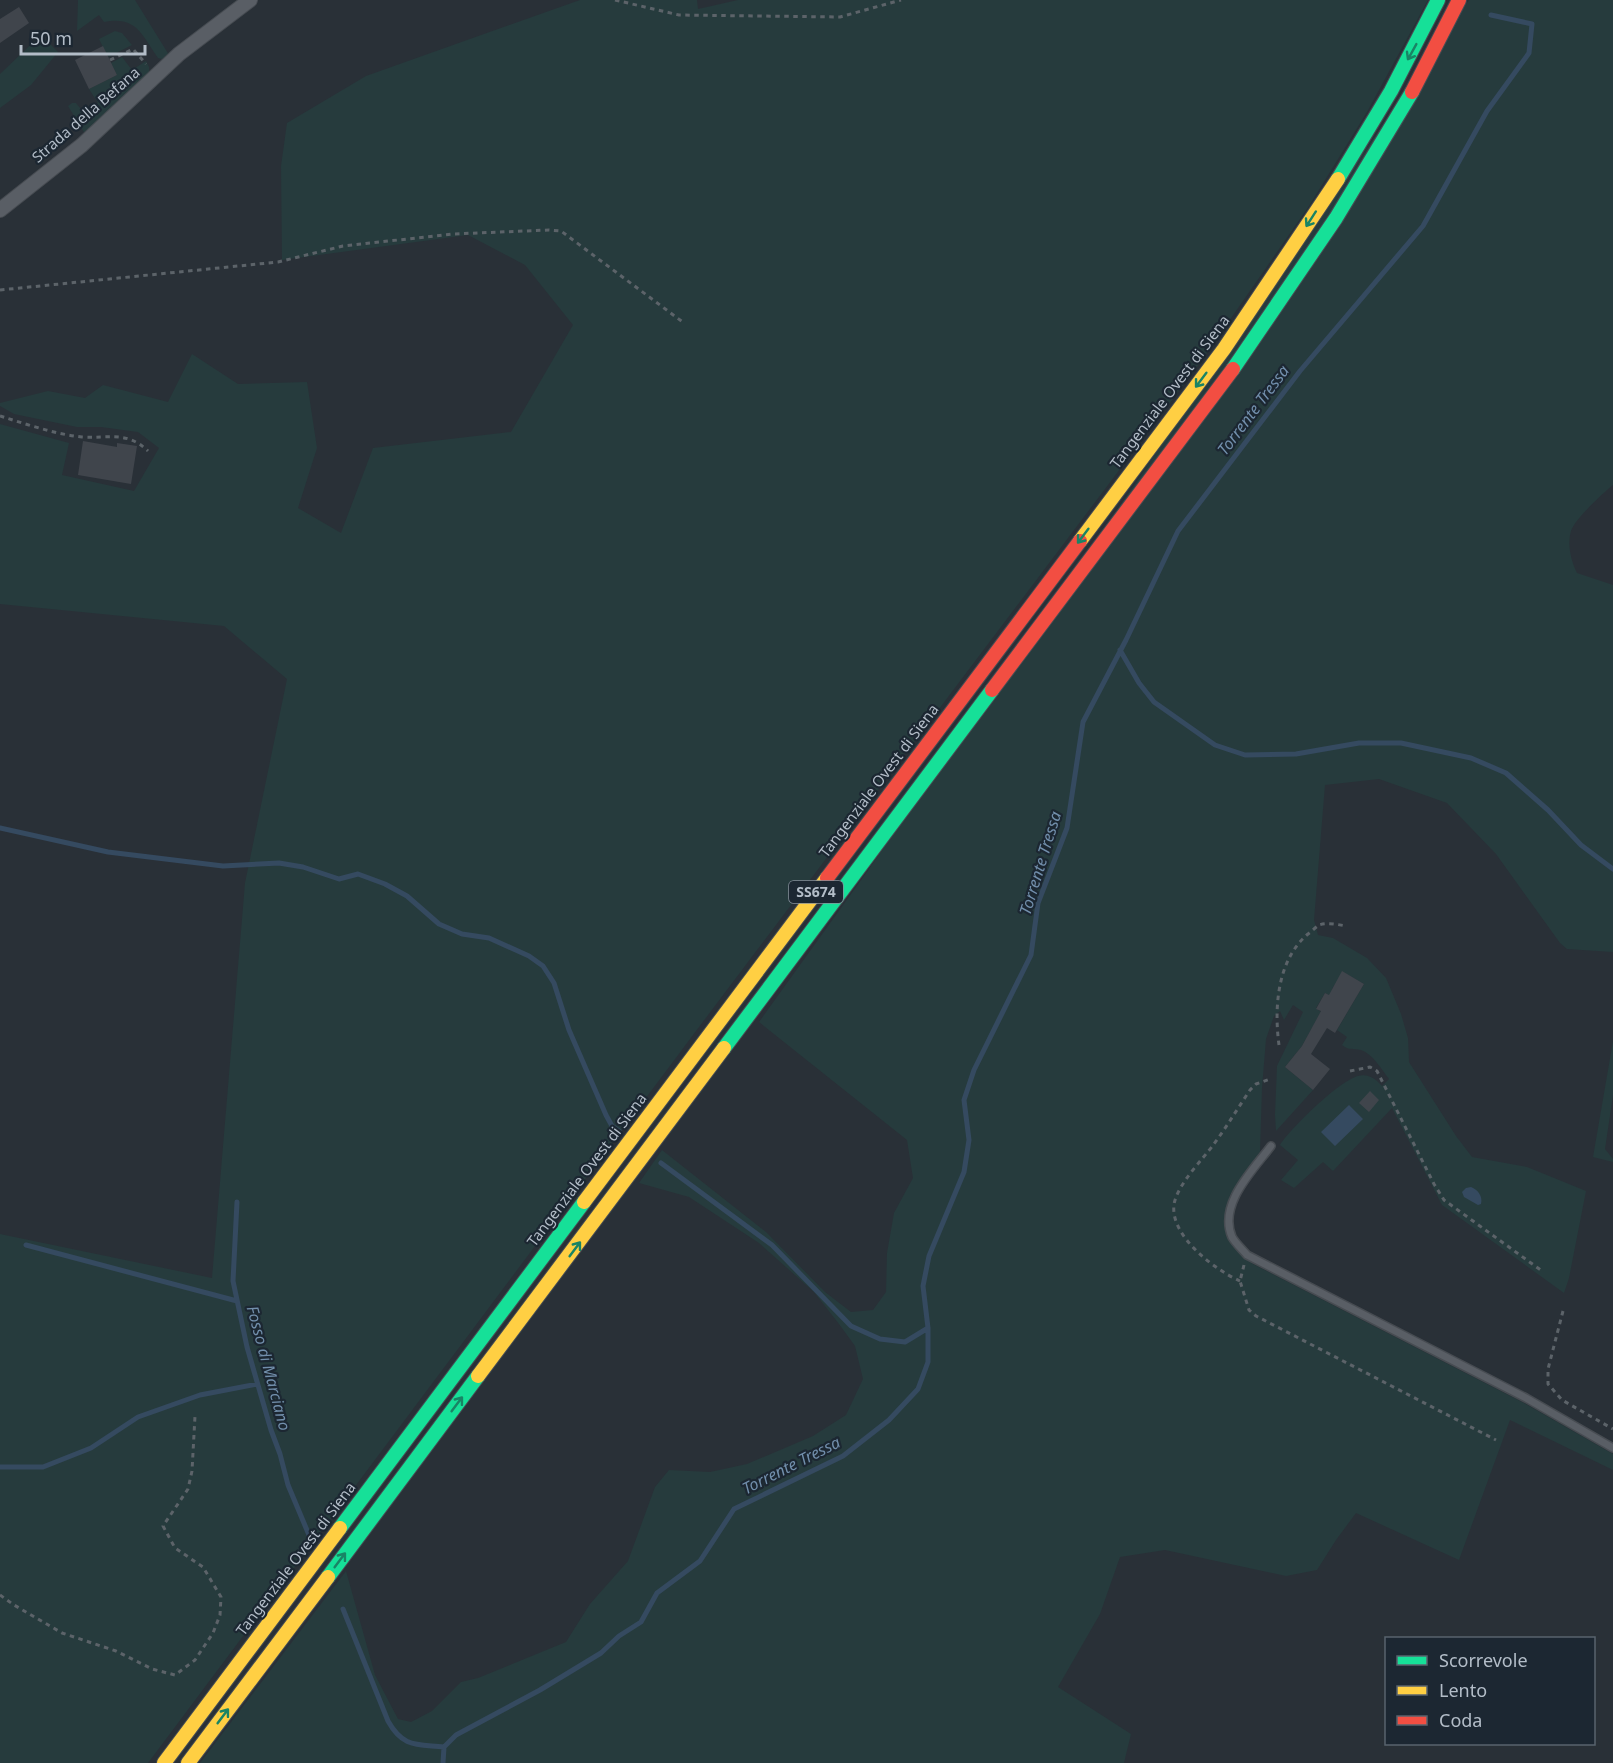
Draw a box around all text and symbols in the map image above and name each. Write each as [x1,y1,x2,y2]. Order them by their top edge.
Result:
scale bar [21,18,146,56]
text: 50 m [30,26,72,50]
one-way arrow [1406,43,1417,61]
street label: Strada della Befana [27,62,143,167]
one-way arrow [1305,211,1318,228]
street label: Tangenziale Ovest di Siena [1105,311,1233,472]
water label: Torrente Tressa [1212,361,1294,459]
one-way arrow [1194,372,1207,388]
one-way arrow [1077,527,1090,543]
street label: Tangenziale Ovest di Siena [814,700,942,861]
water label: Torrente Tressa [1014,809,1066,917]
road number: SS674 [789,881,843,903]
street label: Tangenziale Ovest di Siena [522,1089,650,1250]
one-way arrow [568,1241,581,1257]
water label: Fosso di Marciano [242,1303,296,1433]
one-way arrow [451,1397,464,1413]
water label: Torrente Tressa [738,1431,844,1499]
street label: Tangenziale Ovest di Siena [231,1478,359,1639]
one-way arrow [334,1553,347,1569]
legend [1385,1637,1595,1745]
text: Scorrevole [1439,1648,1528,1672]
text: Lento [1439,1678,1487,1702]
text: Coda [1439,1708,1482,1732]
one-way arrow [217,1709,229,1725]

